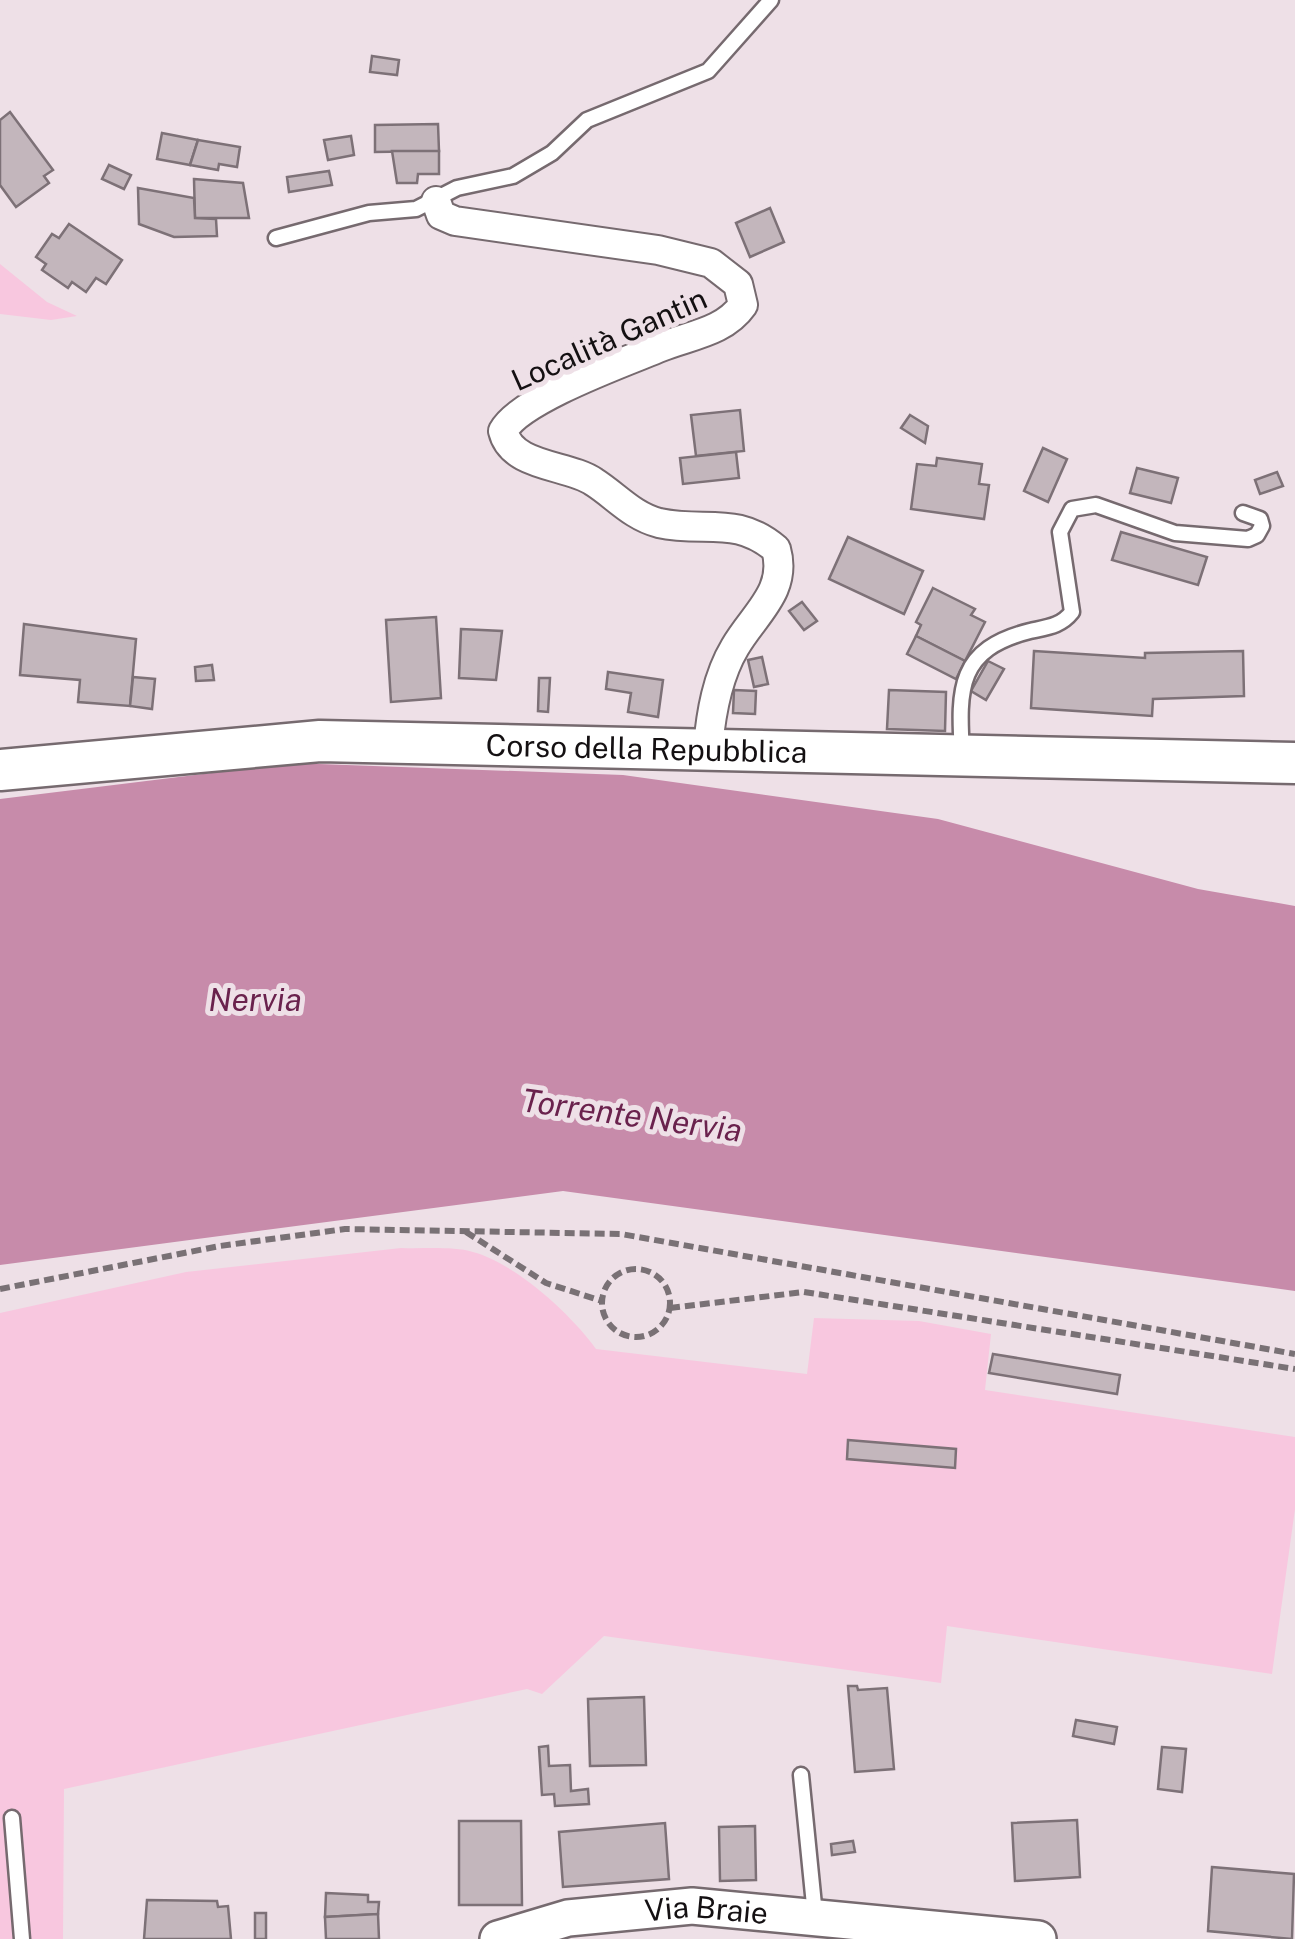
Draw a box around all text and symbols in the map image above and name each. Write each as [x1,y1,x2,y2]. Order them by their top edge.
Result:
street label: Località Gantin [506,280,712,398]
street label: Corso della Repubblica [485,727,808,770]
water label: Nervia [208,981,302,1018]
water label: Torrente Nervia [520,1081,744,1149]
street label: Via Braie [643,1888,770,1931]

